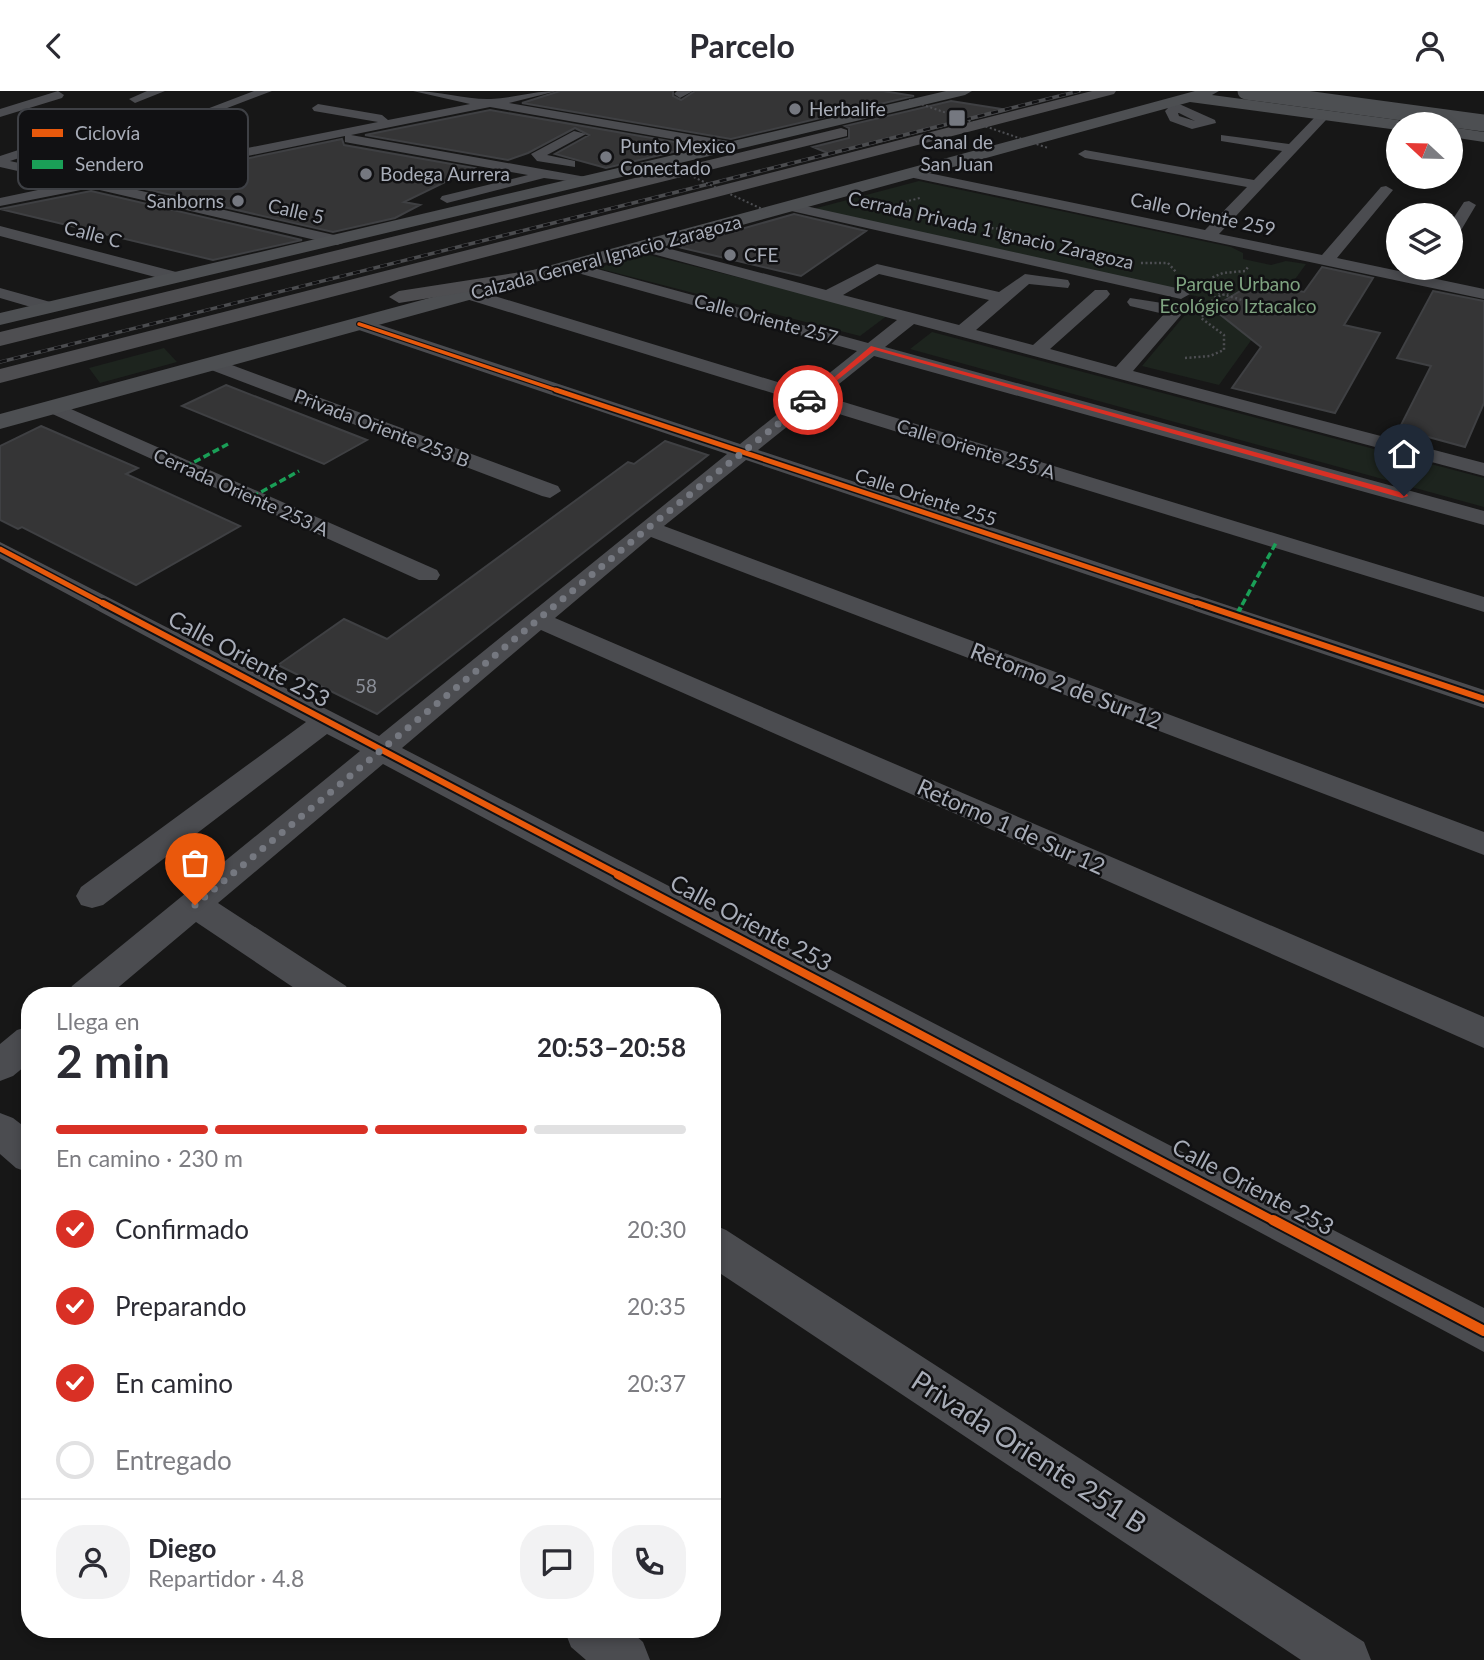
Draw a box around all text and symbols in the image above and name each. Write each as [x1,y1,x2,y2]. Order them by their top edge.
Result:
text: Parcelo [689,26,795,65]
icon: back [35,27,73,65]
icon: person [1411,27,1449,65]
place label: Herbalife [809,97,886,120]
marker: Herbalife [787,101,803,117]
marker: Canal de San Juan [947,108,967,128]
legend [18,109,248,189]
north arrow [1386,112,1463,189]
map controls [1386,112,1463,280]
text: Ciclovía [75,121,140,144]
place label: Canal de San Juan [921,130,993,175]
place label: Punto Mexico Conectado [620,134,736,179]
marker: Punto Mexico Conectado [598,149,614,165]
text: Sendero [75,152,144,175]
place label: Bodega Aurrera [380,162,510,185]
marker: Bodega Aurrera [358,166,374,182]
street label: Cerrada Privada 1 Ignacio Zaragoza [846,185,1136,274]
street label: Calle Oriente 259 [1128,187,1278,240]
place label: Sanborns [147,189,224,212]
marker: Sanborns [230,193,246,209]
street label: Calle 5 [266,193,326,228]
button: layers [1386,203,1463,280]
street label: Calzada General Ignacio Zaragoza [468,209,744,304]
street label: Calle C [62,215,125,252]
place label: CFE [744,243,778,266]
marker: CFE [722,247,738,263]
park label: Parque Urbano Ecológico Iztacalco [1159,272,1317,317]
street label: Calle Oriente 257 [692,288,840,349]
courier [773,365,843,435]
icon: car [789,381,827,419]
street label: Privada Oriente 253 B [291,384,473,472]
street label: Calle Oriente 255 A [894,413,1058,484]
pin [1374,424,1434,496]
icon: home [1385,435,1423,473]
street label: Cerrada Oriente 253 A [150,443,333,541]
street label: Calle Oriente 255 [852,463,1000,530]
street label: Calle Oriente 253 [164,604,335,712]
street label: Retorno 2 de Sur 12 [967,636,1166,734]
house number: 58 [355,674,377,697]
street label: Retorno 1 de Sur 12 [913,772,1110,880]
pin [165,833,225,905]
icon: bag [176,844,214,882]
street label: Calle Oriente 253 [666,868,837,976]
text: Llega en [56,1007,140,1035]
text: 20:53–20:58 [537,1031,686,1063]
text: 2 min [56,1033,170,1088]
street label: Calle Oriente 253 [1168,1132,1339,1240]
text: En camino · 230 m [56,1144,243,1172]
icon: check [56,1210,94,1248]
text: Confirmado [115,1213,249,1245]
text: 20:30 [627,1215,686,1243]
icon: check [56,1287,94,1325]
text: Preparando [115,1290,247,1322]
text: 20:35 [627,1292,686,1320]
street label: Privada Oriente 251 B [906,1362,1153,1540]
icon: check [56,1364,94,1402]
text: En camino [115,1367,233,1399]
text: 20:37 [627,1369,686,1397]
text: Entregado [115,1444,232,1476]
button: person [56,1525,130,1599]
button: chat [520,1525,594,1599]
button: phone [612,1525,686,1599]
text: Diego [148,1532,216,1564]
text: Repartidor · 4.8 [148,1564,304,1592]

